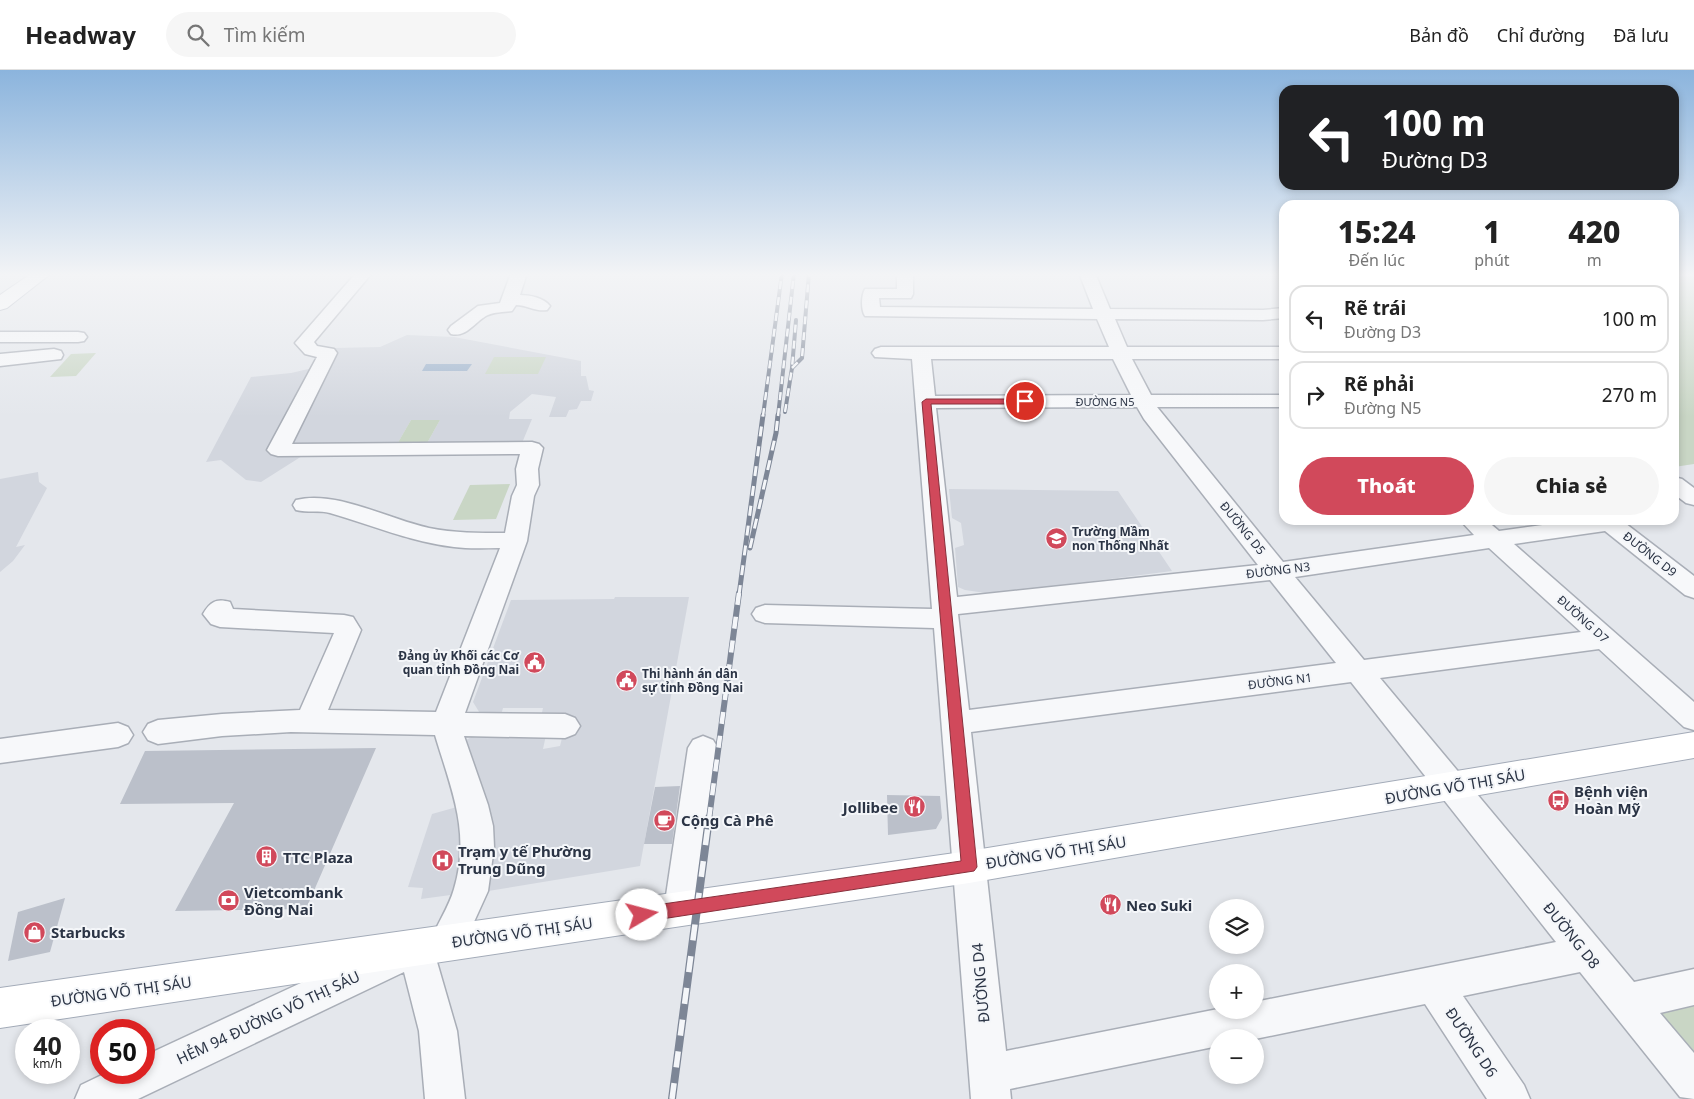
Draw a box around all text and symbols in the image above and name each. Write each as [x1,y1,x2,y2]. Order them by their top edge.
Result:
search box [166,12,516,57]
text: Headway [25,18,136,51]
icon: search [184,21,212,49]
text: Tìm kiếm [224,22,306,48]
text: Bản đồ [1409,23,1469,47]
text: Chỉ đường [1497,23,1585,47]
text: Đã lưu [1613,23,1669,47]
text: 100 m [1382,99,1485,146]
icon: left [1299,105,1364,170]
text: Đường D3 [1382,144,1488,174]
text: 15:24 [1338,211,1416,252]
text: 1 [1483,211,1501,252]
text: 420 [1568,211,1620,252]
text: Đến lúc [1348,249,1405,271]
text: phút [1474,249,1510,271]
text: m [1587,249,1602,271]
text: Rẽ trái [1344,295,1406,321]
icon: left [1301,305,1329,333]
text: 100 m [1602,306,1657,332]
text: Đường D3 [1344,321,1421,343]
text: Rẽ phải [1344,371,1414,397]
pin [1004,380,1046,422]
icon: right [1301,381,1329,409]
text: 270 m [1602,382,1657,408]
icon: arrive [1011,387,1039,415]
street label: ĐƯỜNG N5 [1075,394,1135,409]
text: Đường N5 [1344,397,1422,419]
button: Thoát [1299,457,1474,515]
button: Chia sẻ [1484,457,1659,515]
street label: ĐƯỜNG D5 [1216,498,1270,558]
place label: Trường Mầm non Thống Nhất [1072,523,1169,554]
school or university icon: Trường Mầm non Thống Nhất [1044,526,1068,550]
street label: ĐƯỜNG D9 [1620,528,1681,580]
street label: ĐƯỜNG N3 [1245,558,1311,582]
street label: ĐƯỜNG D7 [1554,591,1613,647]
place label: Đảng ủy Khối các Cơ quan tỉnh Đồng Nai [398,647,520,678]
public building icon: Đảng ủy Khối các Cơ quan tỉnh Đồng Nai [523,650,547,674]
place label: Thi hành án dân sự tỉnh Đồng Nai [642,665,743,696]
public building icon: Thi hành án dân sự tỉnh Đồng Nai [614,668,638,692]
street label: ĐƯỜNG N1 [1247,669,1313,693]
street label: ĐƯỜNG VÕ THỊ SÁU [1383,764,1527,808]
place label: Bệnh viện Hoàn Mỹ [1574,781,1648,818]
bus stop icon: Bệnh viện Hoàn Mỹ [1546,788,1570,812]
restaurant icon: Jollibee [902,795,926,819]
place label: Jollibee [841,797,898,817]
cafe icon: Cộng Cà Phê [653,808,677,832]
place label: Cộng Cà Phê [681,810,774,830]
street label: ĐƯỜNG VÕ THỊ SÁU [984,831,1128,873]
place label: Trạm y tế Phường Trung Dũng [458,841,592,878]
building icon: TTC Plaza [255,845,279,869]
place label: TTC Plaza [283,847,353,867]
hospital icon: Trạm y tế Phường Trung Dũng [430,848,454,872]
place label: Vietcombank Đồng Nai [244,882,344,919]
position arrow [615,888,667,940]
bank icon: Vietcombank Đồng Nai [216,889,240,913]
restaurant icon: Neo Suki [1098,893,1122,917]
place label: Neo Suki [1126,895,1192,915]
street label: ĐƯỜNG D8 [1539,898,1605,972]
map controls [1209,899,1264,1084]
button: layers [1209,899,1264,954]
street label: ĐƯỜNG VÕ THỊ SÁU [450,912,594,952]
shop icon: Starbucks [23,920,47,944]
place label: Starbucks [51,922,125,942]
street label: ĐƯỜNG D4 [967,942,993,1024]
button: + [1209,964,1264,1019]
street label: HẺM 94 ĐƯỜNG VÕ THỊ SÁU [173,966,363,1068]
street label: ĐƯỜNG VÕ THỊ SÁU [49,971,193,1011]
street label: ĐƯỜNG D6 [1441,1003,1503,1081]
speed limit sign: 50 [90,1019,155,1084]
text: 40 [33,1028,62,1062]
button: − [1209,1029,1264,1084]
text: km/h [33,1055,62,1072]

